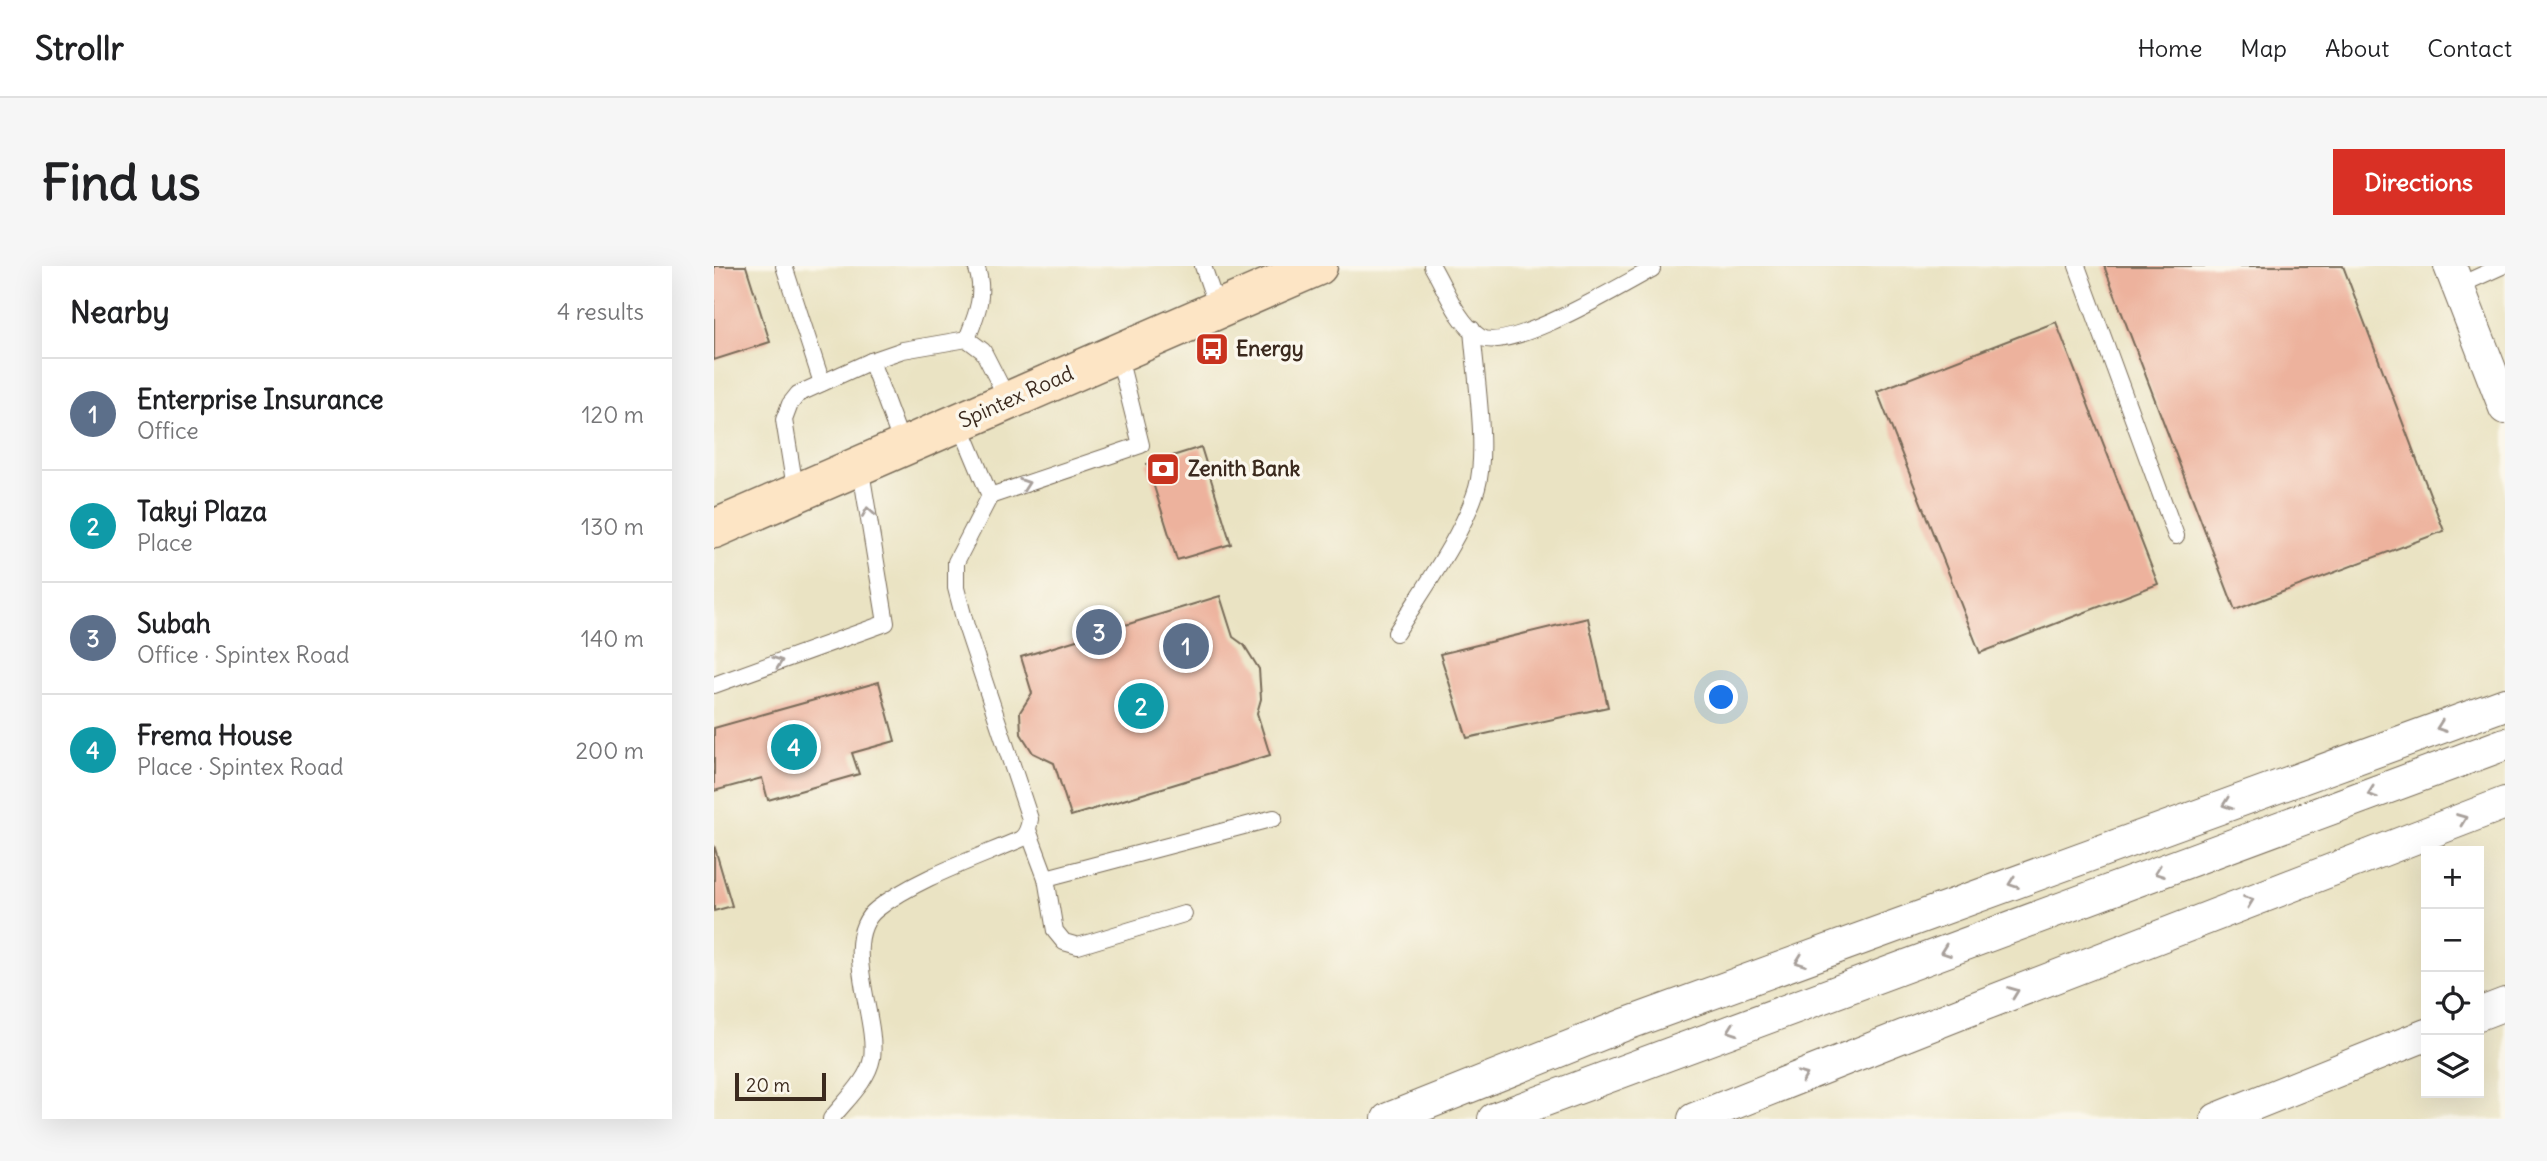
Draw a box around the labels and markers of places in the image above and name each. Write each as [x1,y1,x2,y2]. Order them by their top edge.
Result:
bus stop icon: Energy [1193,330,1231,368]
place label: Energy [1236,335,1304,362]
bank icon: Zenith Bank [1144,450,1182,488]
place label: Zenith Bank [1188,455,1300,482]
pin: 3 [1076,606,1122,658]
pin: 1 [1163,620,1209,672]
pin: 2 [1118,680,1164,732]
pin: 4 [771,721,817,773]

